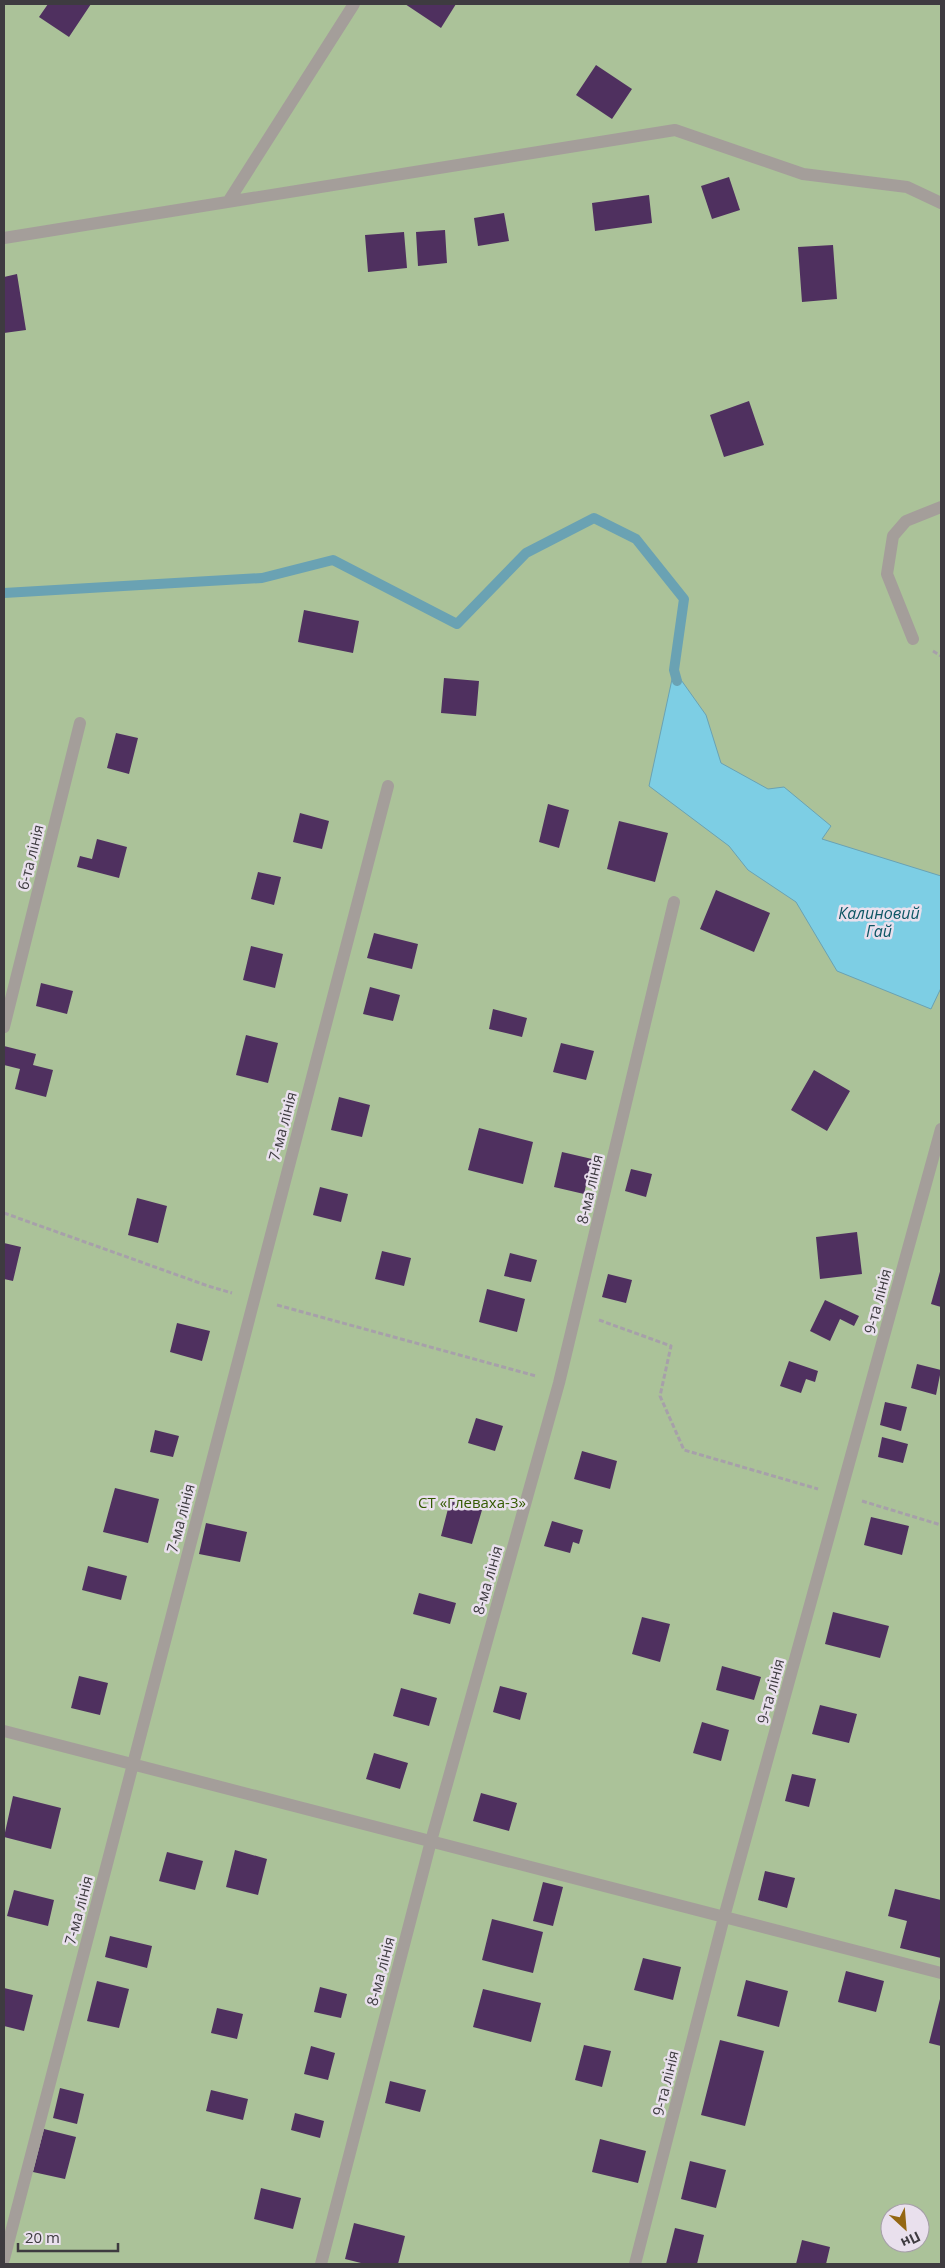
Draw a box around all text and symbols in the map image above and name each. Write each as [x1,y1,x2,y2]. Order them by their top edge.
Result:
street label: 6-та лінія [12,822,48,892]
water label: Калиновий Гай [838,902,920,942]
street label: 7-ма лінія [263,1089,301,1163]
street label: 8-ма лінія [571,1152,607,1226]
street label: 9-та лінія [859,1266,895,1336]
street label: 7-ма лінія [161,1481,199,1555]
park label: СТ «Глеваха-3» [418,1492,526,1512]
street label: 8-ма лінія [468,1543,506,1617]
street label: 9-та лінія [752,1656,788,1726]
street label: 7-ма лінія [59,1873,97,1947]
street label: 8-ма лінія [361,1934,399,2008]
street label: 9-та лінія [647,2048,683,2118]
north arrow [880,2203,930,2253]
scale bar [18,2220,118,2252]
text: 20 m [25,2227,60,2247]
text: Пн [898,2227,924,2253]

